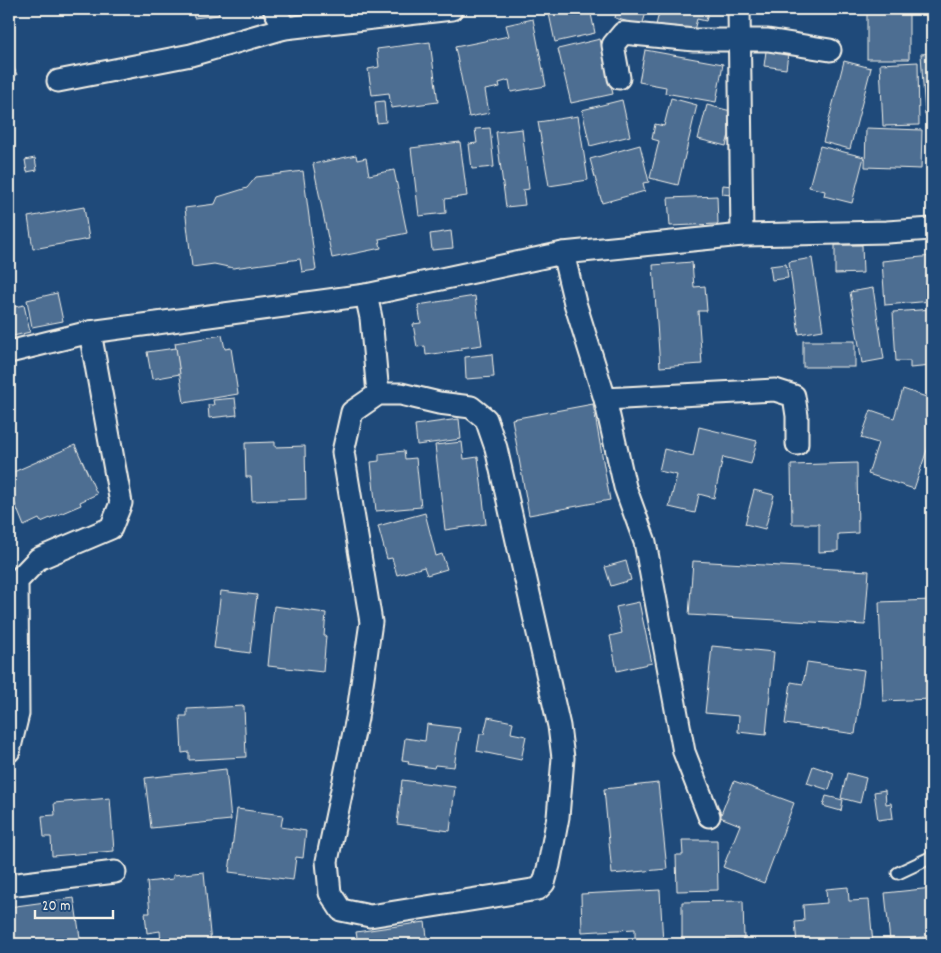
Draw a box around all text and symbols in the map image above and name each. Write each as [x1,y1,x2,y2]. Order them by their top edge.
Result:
scale bar [35,888,112,920]
text: 20 m [42,896,70,918]

